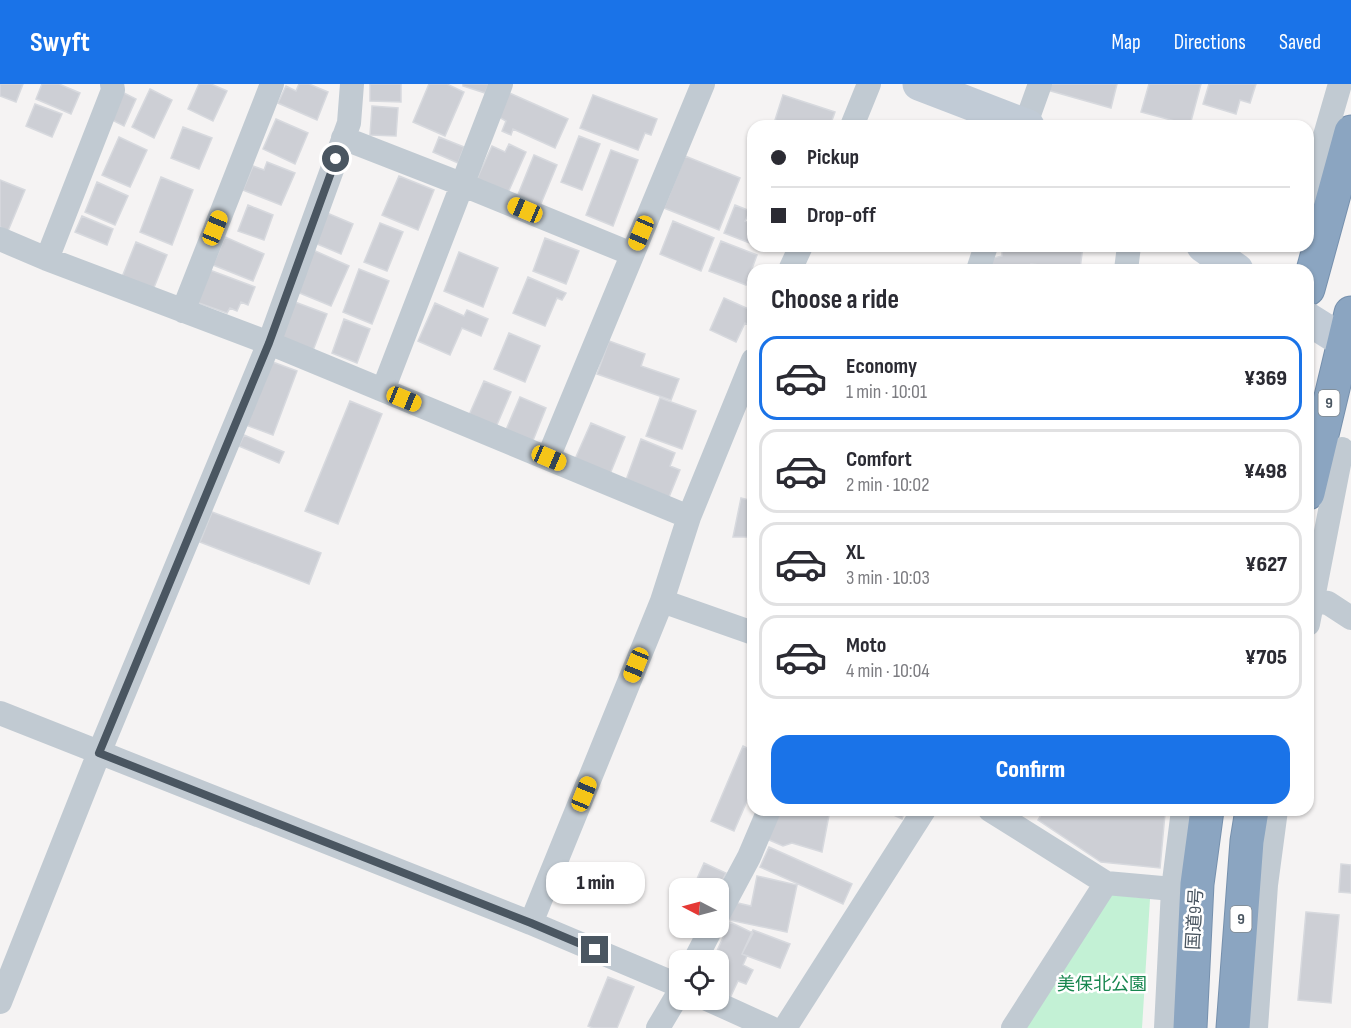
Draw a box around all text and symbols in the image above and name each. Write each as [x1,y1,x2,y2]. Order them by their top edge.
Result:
text: Swyft [30,26,90,59]
text: Map [1111,30,1141,55]
text: Directions [1174,30,1246,55]
text: Saved [1279,30,1321,55]
text: Pickup [807,144,859,171]
route start [322,145,349,172]
car [505,195,545,225]
text: Drop-off [807,202,876,229]
car [200,208,230,248]
car [626,213,656,253]
text: Choose a ride [771,284,899,316]
icon: car [774,351,828,405]
text: Economy [846,353,917,380]
text: ¥369 [1244,365,1287,392]
text: 1 min · 10:01 [846,380,927,404]
car [384,384,424,414]
road number: 9 [1318,390,1340,416]
car [529,443,569,473]
icon: car [774,444,828,498]
text: Comfort [846,446,912,473]
text: ¥498 [1244,458,1287,485]
text: 2 min · 10:02 [846,473,929,497]
icon: car [774,537,828,591]
text: XL [846,539,865,566]
text: ¥627 [1245,551,1287,578]
text: 3 min · 10:03 [846,566,930,590]
icon: car [774,630,828,684]
text: Moto [846,632,886,659]
text: ¥705 [1245,644,1287,671]
car [621,645,651,685]
text: 4 min · 10:04 [846,659,930,683]
button: Confirm [771,735,1290,804]
car [569,774,599,814]
callout: 1 min [546,863,644,905]
text: 1 min [576,871,615,895]
north arrow [669,878,729,938]
map controls [669,878,729,1010]
street label: 国道9号 [1183,888,1207,950]
road number: 9 [1230,906,1252,932]
route end [581,936,608,963]
button: locate [669,950,729,1010]
park label: 美保北公園 [1057,974,1147,995]

